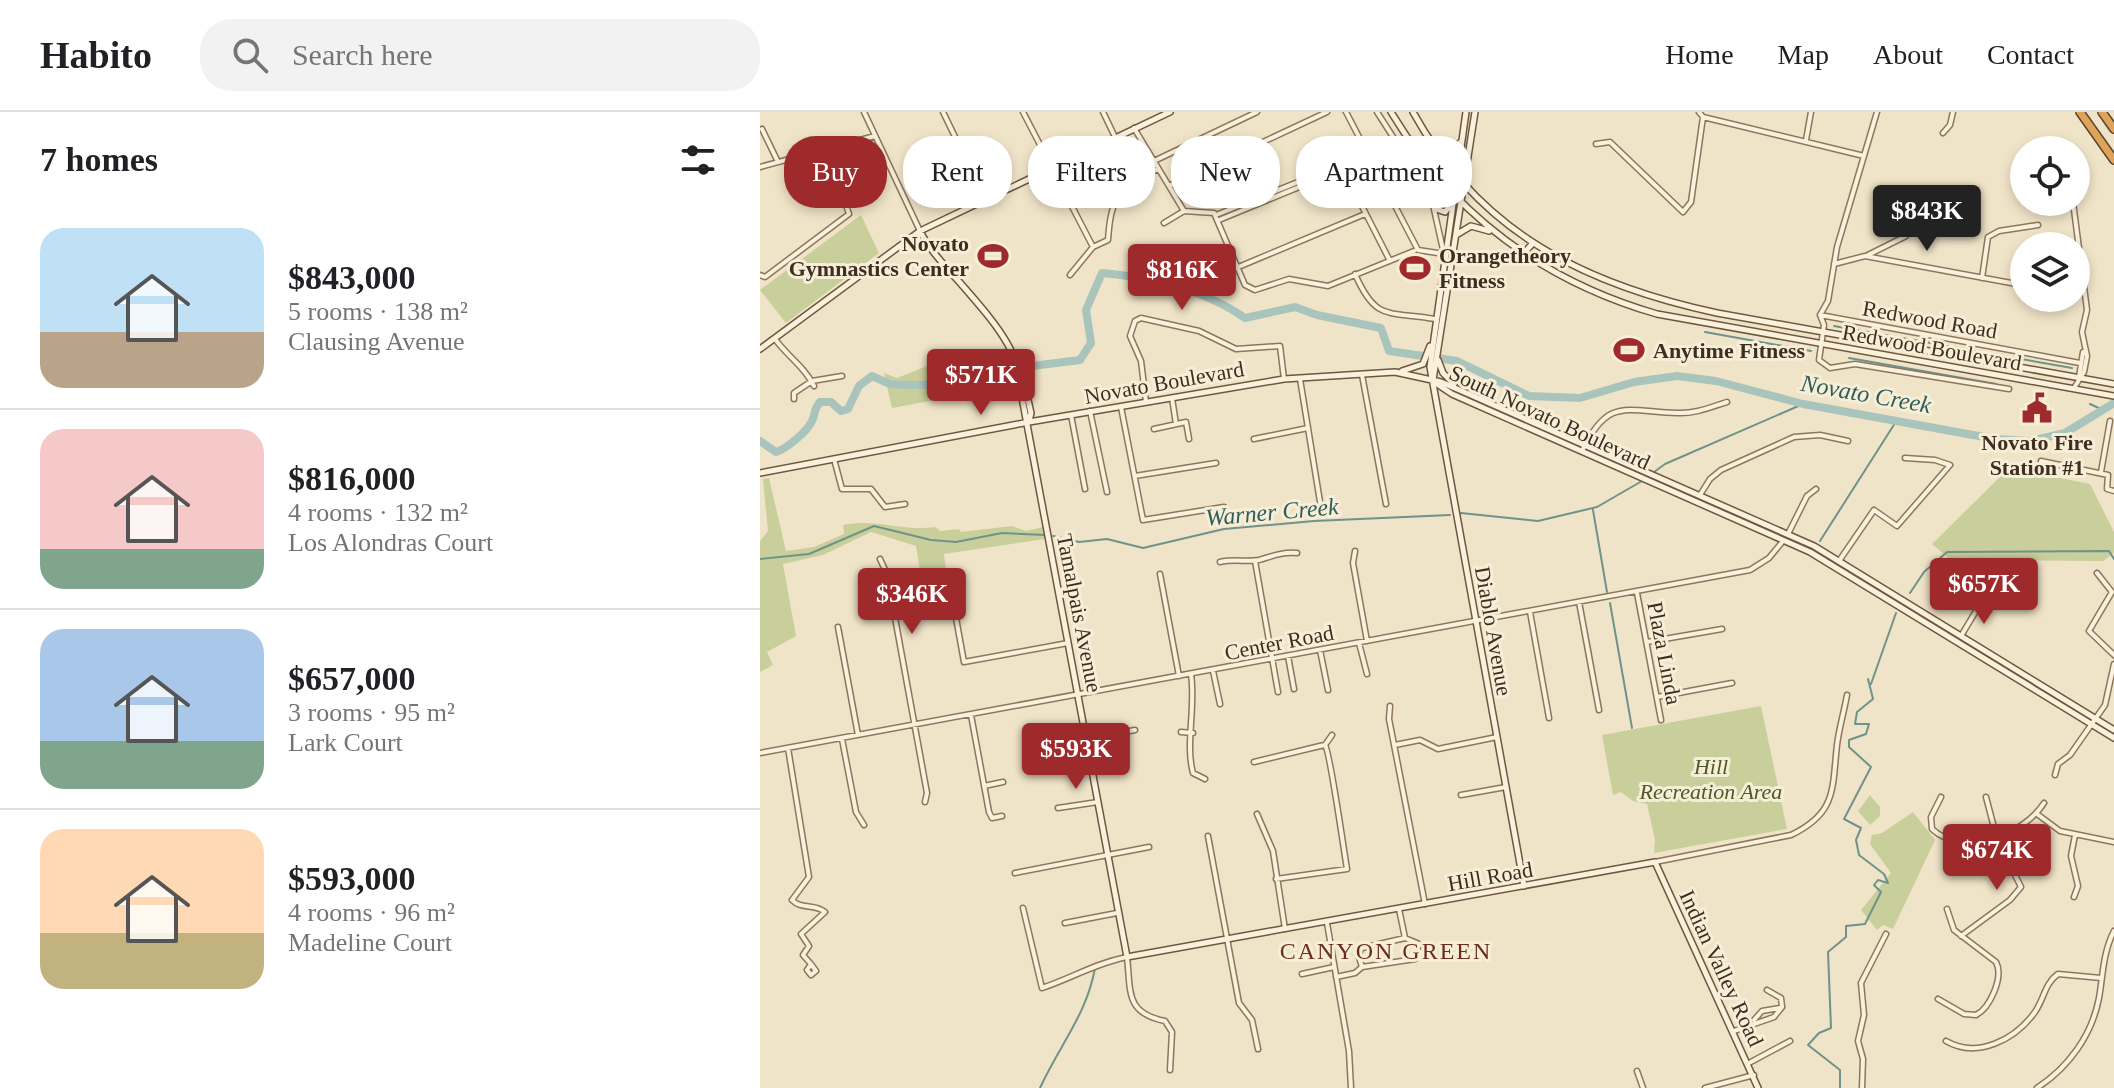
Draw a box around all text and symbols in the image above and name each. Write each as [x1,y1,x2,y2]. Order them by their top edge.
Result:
search box [200,19,760,91]
icon: search [228,33,272,77]
text: Habito [40,34,152,76]
text: Search here [292,38,433,71]
text: Home [1665,39,1734,70]
text: Map [1778,39,1829,70]
text: About [1873,39,1943,70]
text: Contact [1987,39,2074,70]
chip: Buy [784,136,887,208]
chip: Rent [903,136,1012,208]
chip: Filters [1028,136,1155,208]
chip: New [1171,136,1280,208]
chip: Apartment [1296,136,1472,208]
map controls [2010,136,2090,312]
button: locate [2010,136,2090,216]
icon: filters [676,138,720,182]
text: 7 homes [40,141,158,178]
pin: $843K [1871,185,1983,253]
text: $843K [1891,196,1963,225]
place label: Novato Gymnastics Center [789,231,969,281]
button: layers [2010,232,2090,312]
sports icon: Novato Gymnastics Center [976,239,1010,273]
place label: Orangetheory Fitness [1439,243,1571,293]
pin: $816K [1126,244,1238,312]
sports icon: Orangetheory Fitness [1398,251,1432,285]
text: $816K [1146,255,1218,284]
text: $843,000 [288,259,416,296]
icon: home [104,260,200,356]
street label: Redwood Road [1861,295,1999,344]
text: 5 rooms · 138 m² [288,297,468,326]
street label: Redwood Boulevard [1840,319,2023,376]
text: Clausing Avenue [288,327,464,356]
sports icon: Anytime Fitness [1612,333,1646,367]
place label: Anytime Fitness [1653,338,1806,363]
pin: $571K [925,349,1037,417]
street label: Novato Boulevard [1082,356,1246,409]
text: $571K [945,360,1017,389]
street label: South Novato Boulevard [1445,360,1654,475]
water label: Novato Creek [1798,370,1933,418]
public building icon: Novato Fire Station #1 [2020,391,2054,425]
place label: Novato Fire Station #1 [1981,430,2093,480]
text: $816,000 [288,460,416,497]
icon: home [104,461,200,557]
water label: Warner Creek [1204,493,1340,531]
text: 4 rooms · 132 m² [288,498,468,527]
text: Los Alondras Court [288,528,493,557]
street label: Tamalpais Avenue [1052,532,1107,695]
pin: $657K [1928,558,2040,626]
street label: Diablo Avenue [1470,564,1517,698]
pin: $346K [856,568,968,636]
text: $657K [1948,569,2020,598]
text: $346K [876,579,948,608]
street label: Plaza Linda [1642,599,1687,707]
street label: Center Road [1222,620,1336,665]
text: $657,000 [288,660,416,697]
icon: home [104,661,200,757]
text: 3 rooms · 95 m² [288,698,455,727]
pin: $593K [1020,723,1132,791]
text: Lark Court [288,728,403,757]
text: $593K [1040,734,1112,763]
park label: Hill Recreation Area [1639,754,1782,804]
pin: $674K [1941,824,2053,892]
text: $674K [1961,835,2033,864]
street label: Hill Road [1445,857,1535,896]
text: $593,000 [288,860,416,897]
icon: home [104,861,200,957]
street label: Indian Valley Road [1674,886,1769,1050]
text: 4 rooms · 96 m² [288,898,455,927]
text: Madeline Court [288,928,452,957]
district label: CANYON GREEN [1280,938,1492,964]

